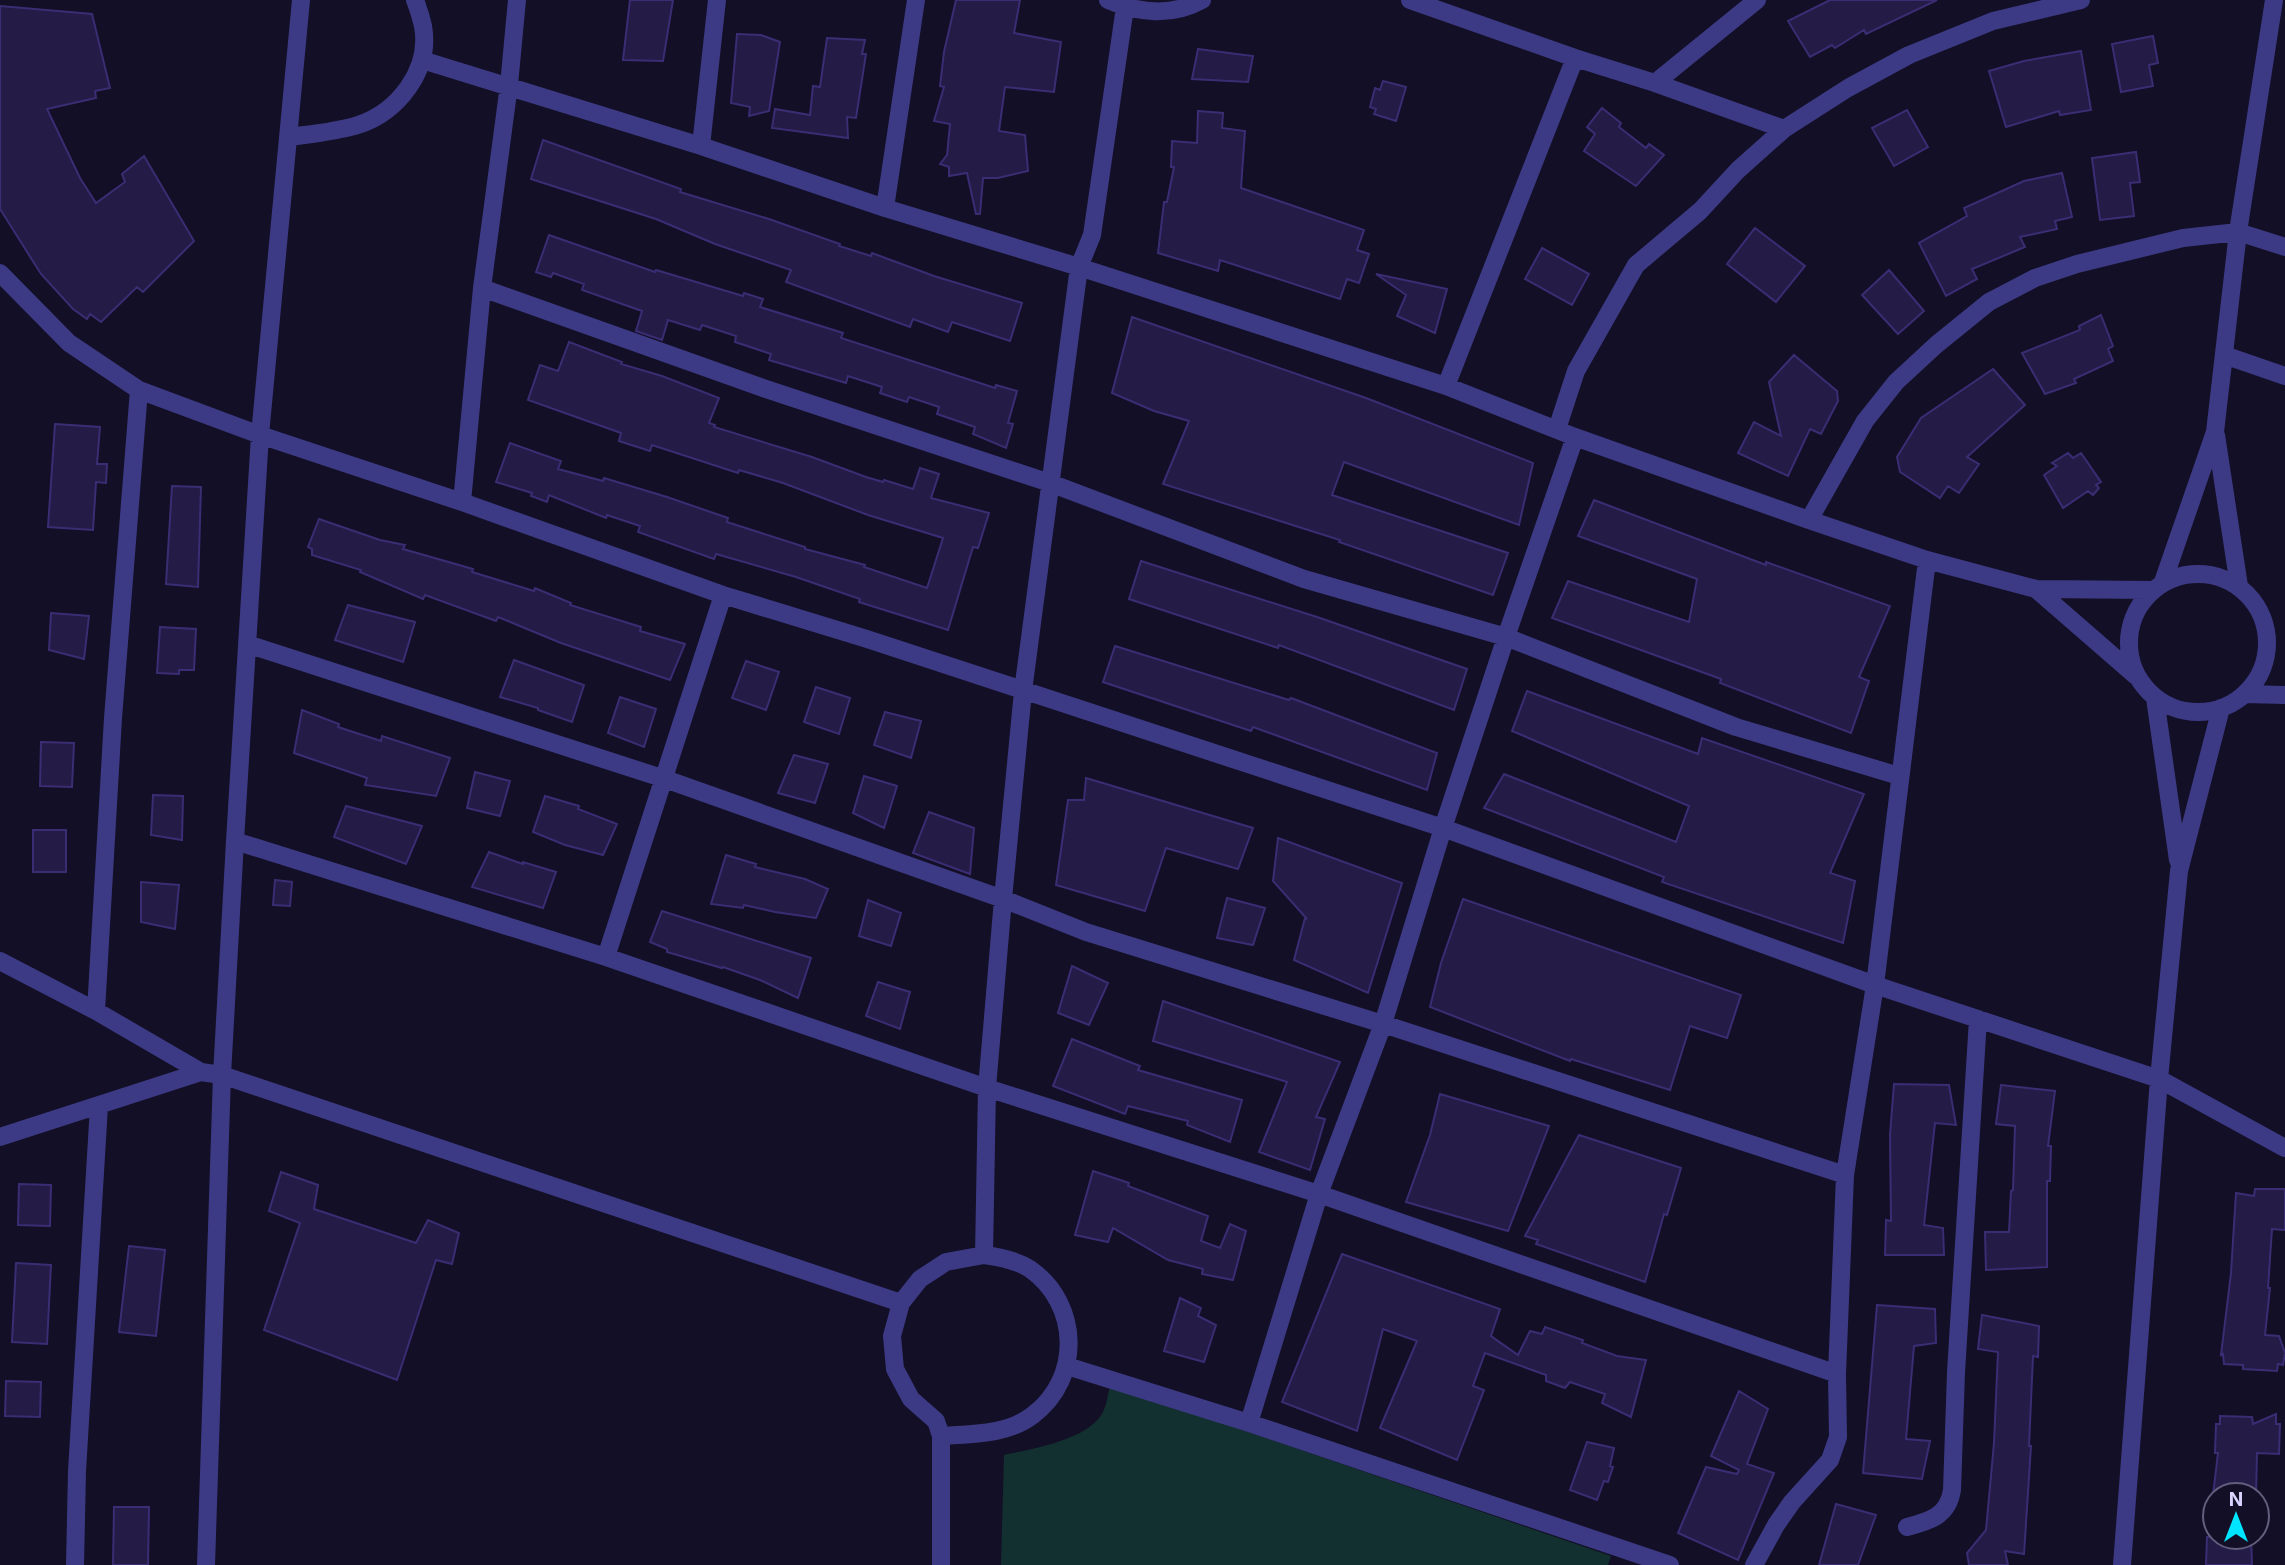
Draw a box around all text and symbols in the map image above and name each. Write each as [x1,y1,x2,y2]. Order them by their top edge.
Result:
north arrow [2201,1481,2271,1551]
text: N [2229,1488,2243,1511]

